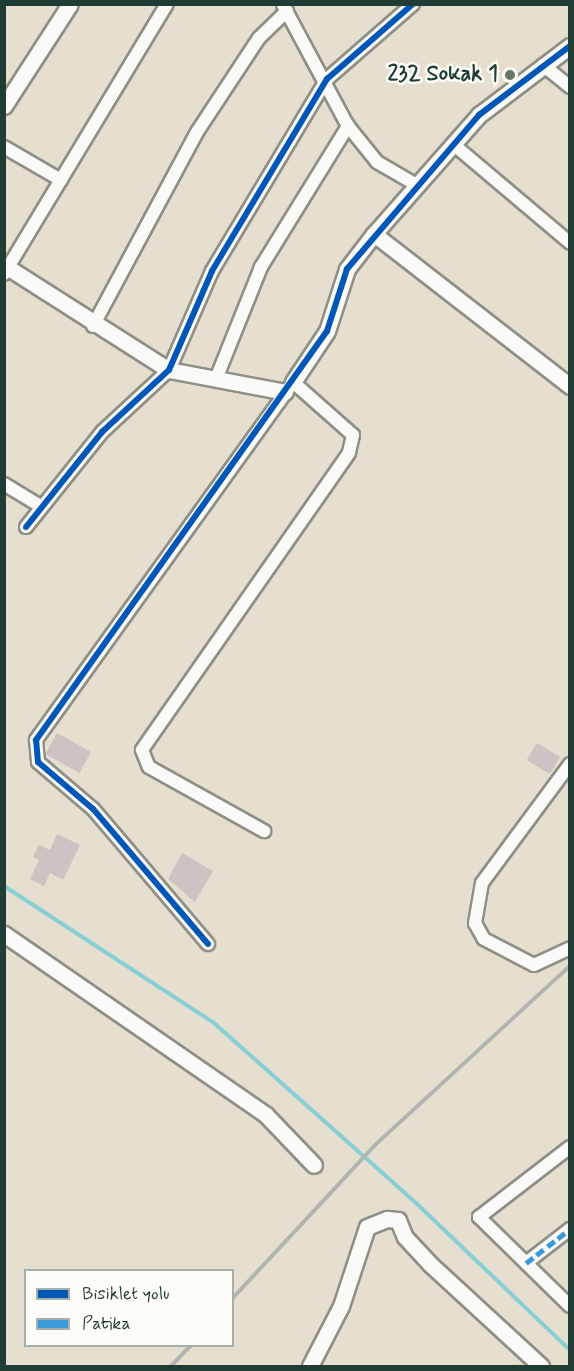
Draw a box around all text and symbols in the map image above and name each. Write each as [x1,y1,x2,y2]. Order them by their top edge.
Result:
place label: 232 Sokak 1 [387,62,498,88]
marker: 232 Sokak 1 [503,68,517,82]
legend [24,1269,234,1347]
text: Bisiklet yolu [82,1282,170,1306]
text: Patika [82,1312,131,1336]

